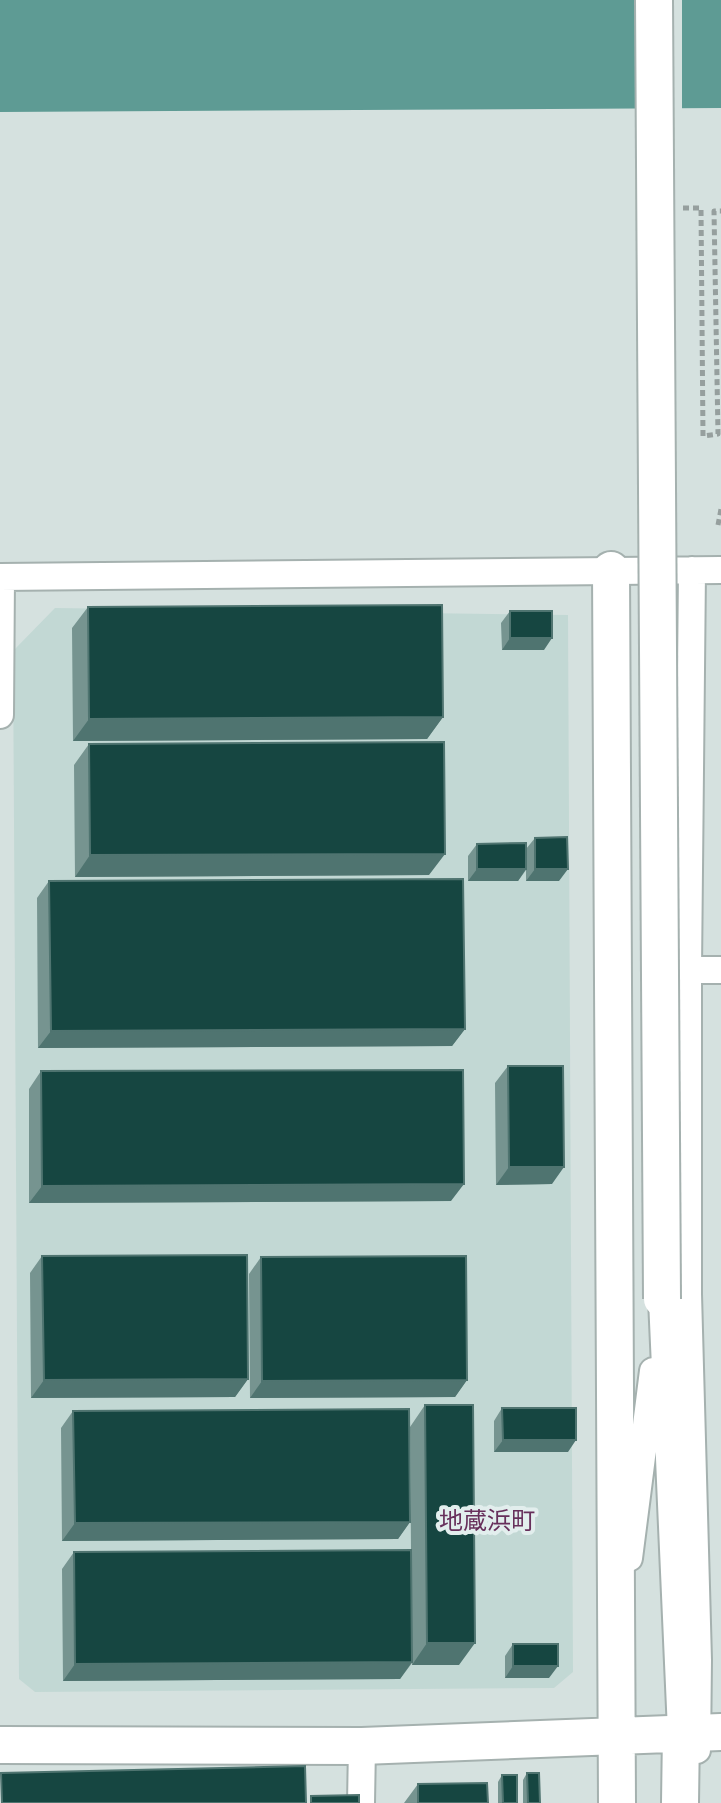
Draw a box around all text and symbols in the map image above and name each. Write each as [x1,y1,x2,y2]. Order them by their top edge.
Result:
district label: 地蔵浜町 [439,1507,535,1535]

